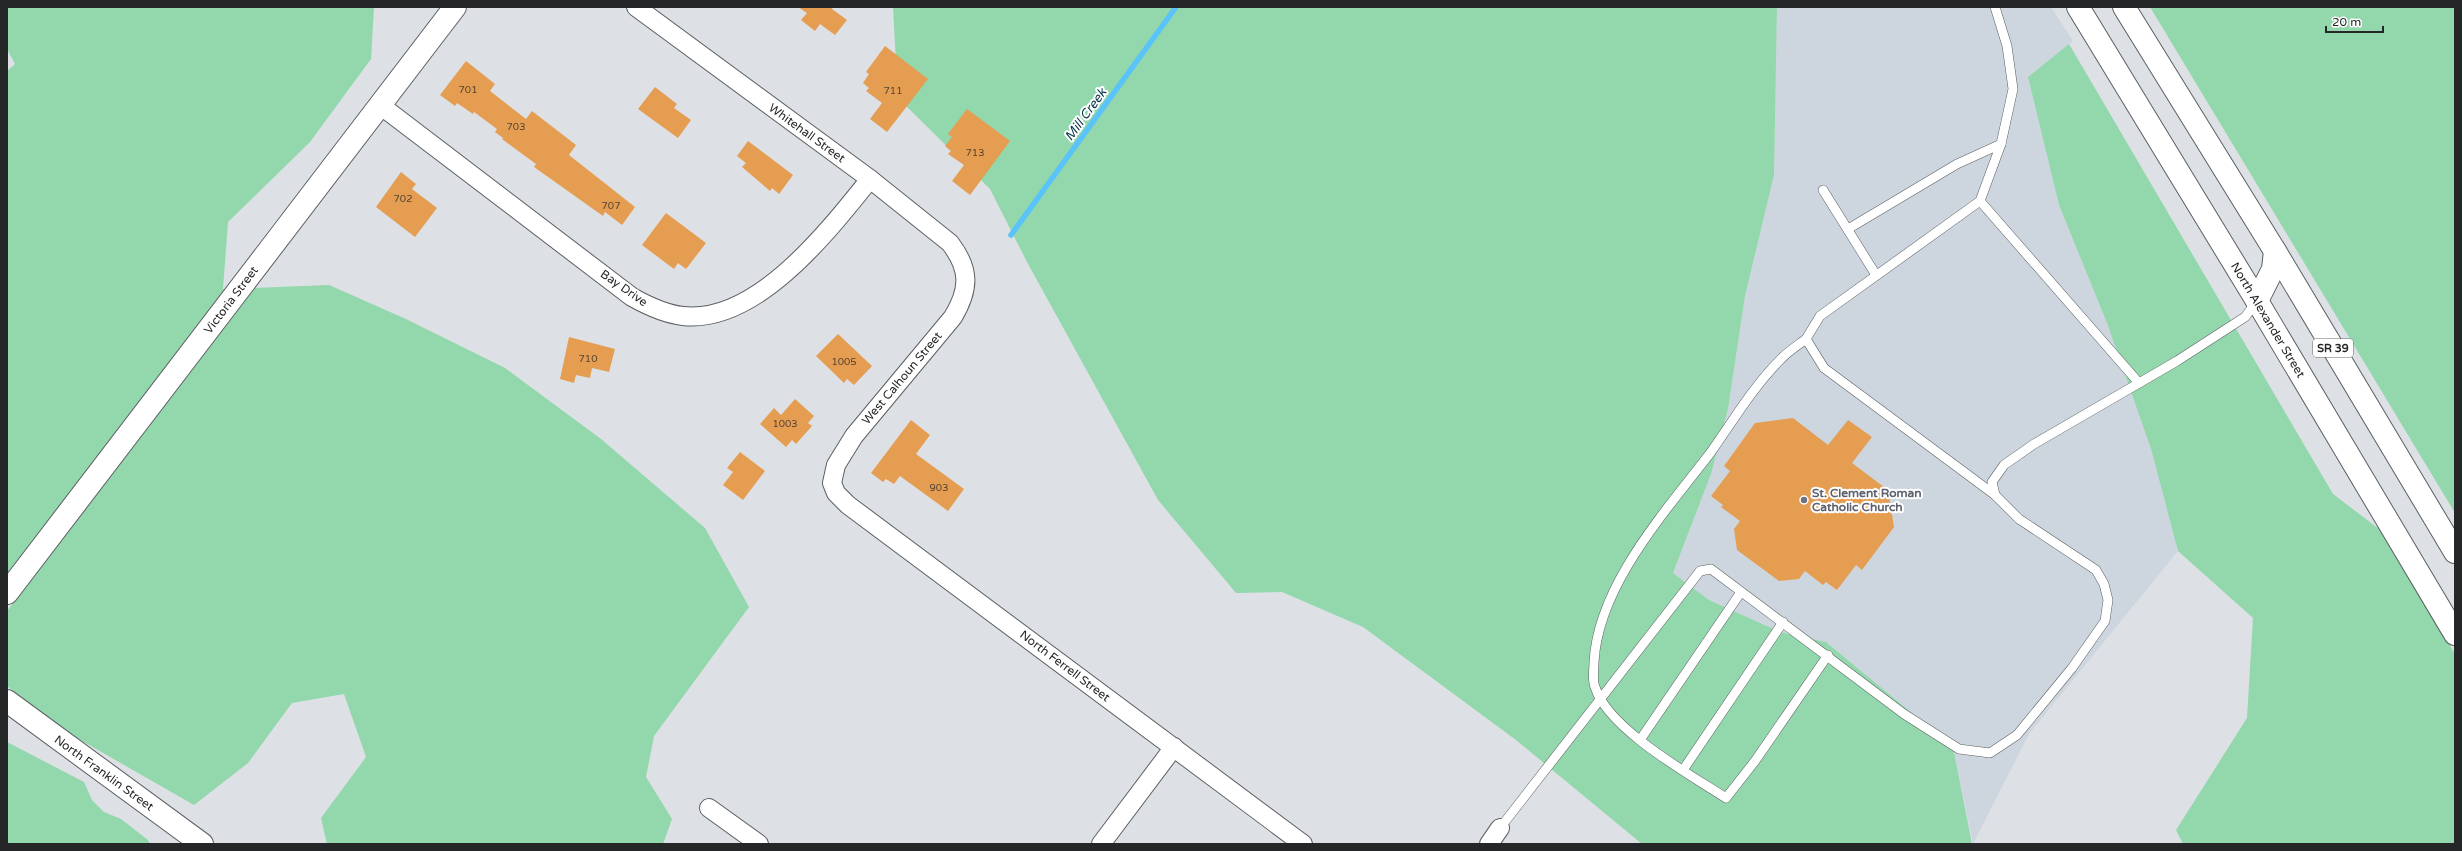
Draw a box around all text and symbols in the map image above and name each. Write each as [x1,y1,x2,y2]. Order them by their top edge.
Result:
scale bar [2326,8,2383,34]
text: 20 m [2332,15,2361,29]
house number: 701 [459,84,477,96]
water label: Mill Creek [1061,84,1111,144]
house number: 711 [884,85,902,97]
street label: Whitehall Street [766,101,848,166]
house number: 703 [507,121,525,133]
house number: 713 [966,147,984,159]
house number: 702 [394,193,412,205]
house number: 707 [602,200,620,212]
street label: North Alexander Street [2228,260,2308,380]
street label: Victoria Street [201,263,261,337]
street label: Bay Drive [598,267,650,309]
street label: West Calhoun Street [859,329,945,427]
road number: SR 39 [2313,339,2353,357]
house number: 710 [579,353,597,365]
house number: 1005 [831,356,857,368]
house number: 1003 [772,418,798,430]
house number: 903 [930,482,948,494]
place label: St. Clement Roman Catholic Church [1812,486,1922,514]
marker: St. Clement Roman Catholic Church [1799,495,1809,505]
street label: North Ferrell Street [1017,628,1113,705]
street label: North Franklin Street [52,732,157,814]

